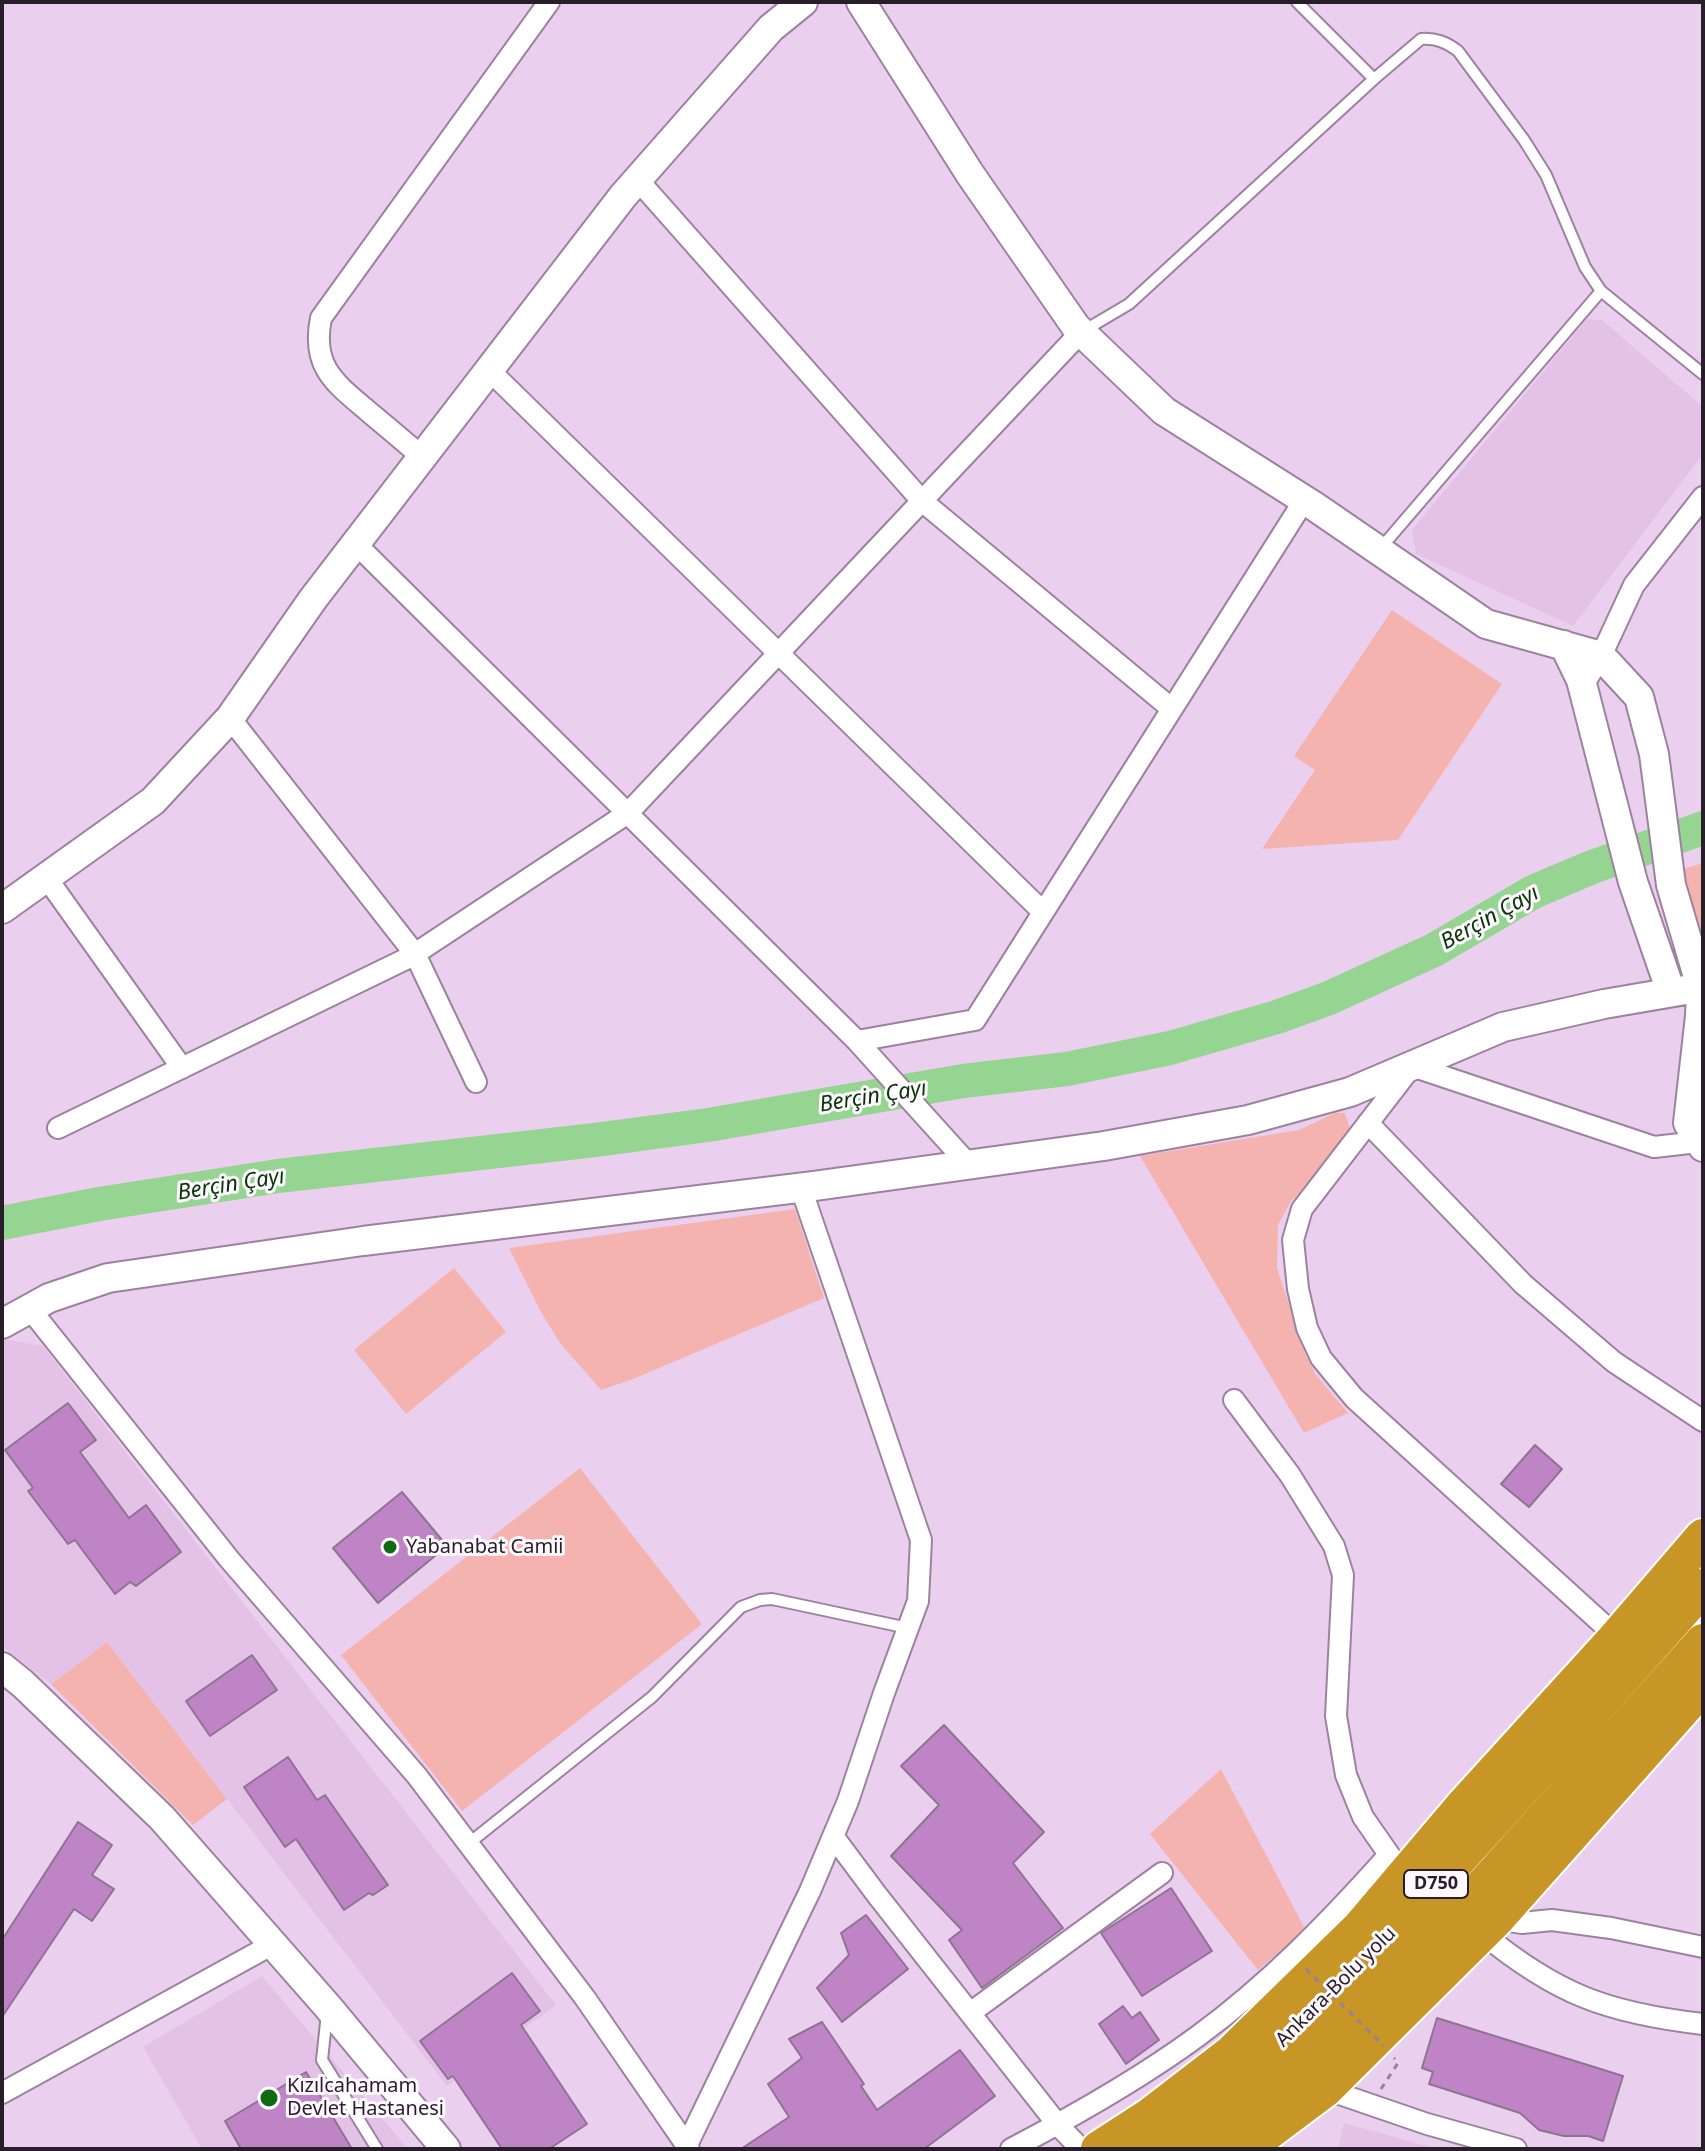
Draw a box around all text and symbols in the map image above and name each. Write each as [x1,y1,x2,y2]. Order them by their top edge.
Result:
water label: Berçin Çayı [1436,880,1544,956]
water label: Berçin Çayı [818,1076,928,1118]
water label: Berçin Çayı [176,1164,286,1206]
place label: Yabanabat Camii [406,1535,563,1559]
marker: Yabanabat Camii [381,1538,399,1556]
road number: D750 [1404,1870,1468,1898]
street label: Ankara-Bolu yolu [1271,1922,1401,2052]
place label: Kızılcahamam Devlet Hastanesi [287,2074,444,2121]
marker: Kızılcahamam Devlet Hastanesi [258,2087,280,2109]

